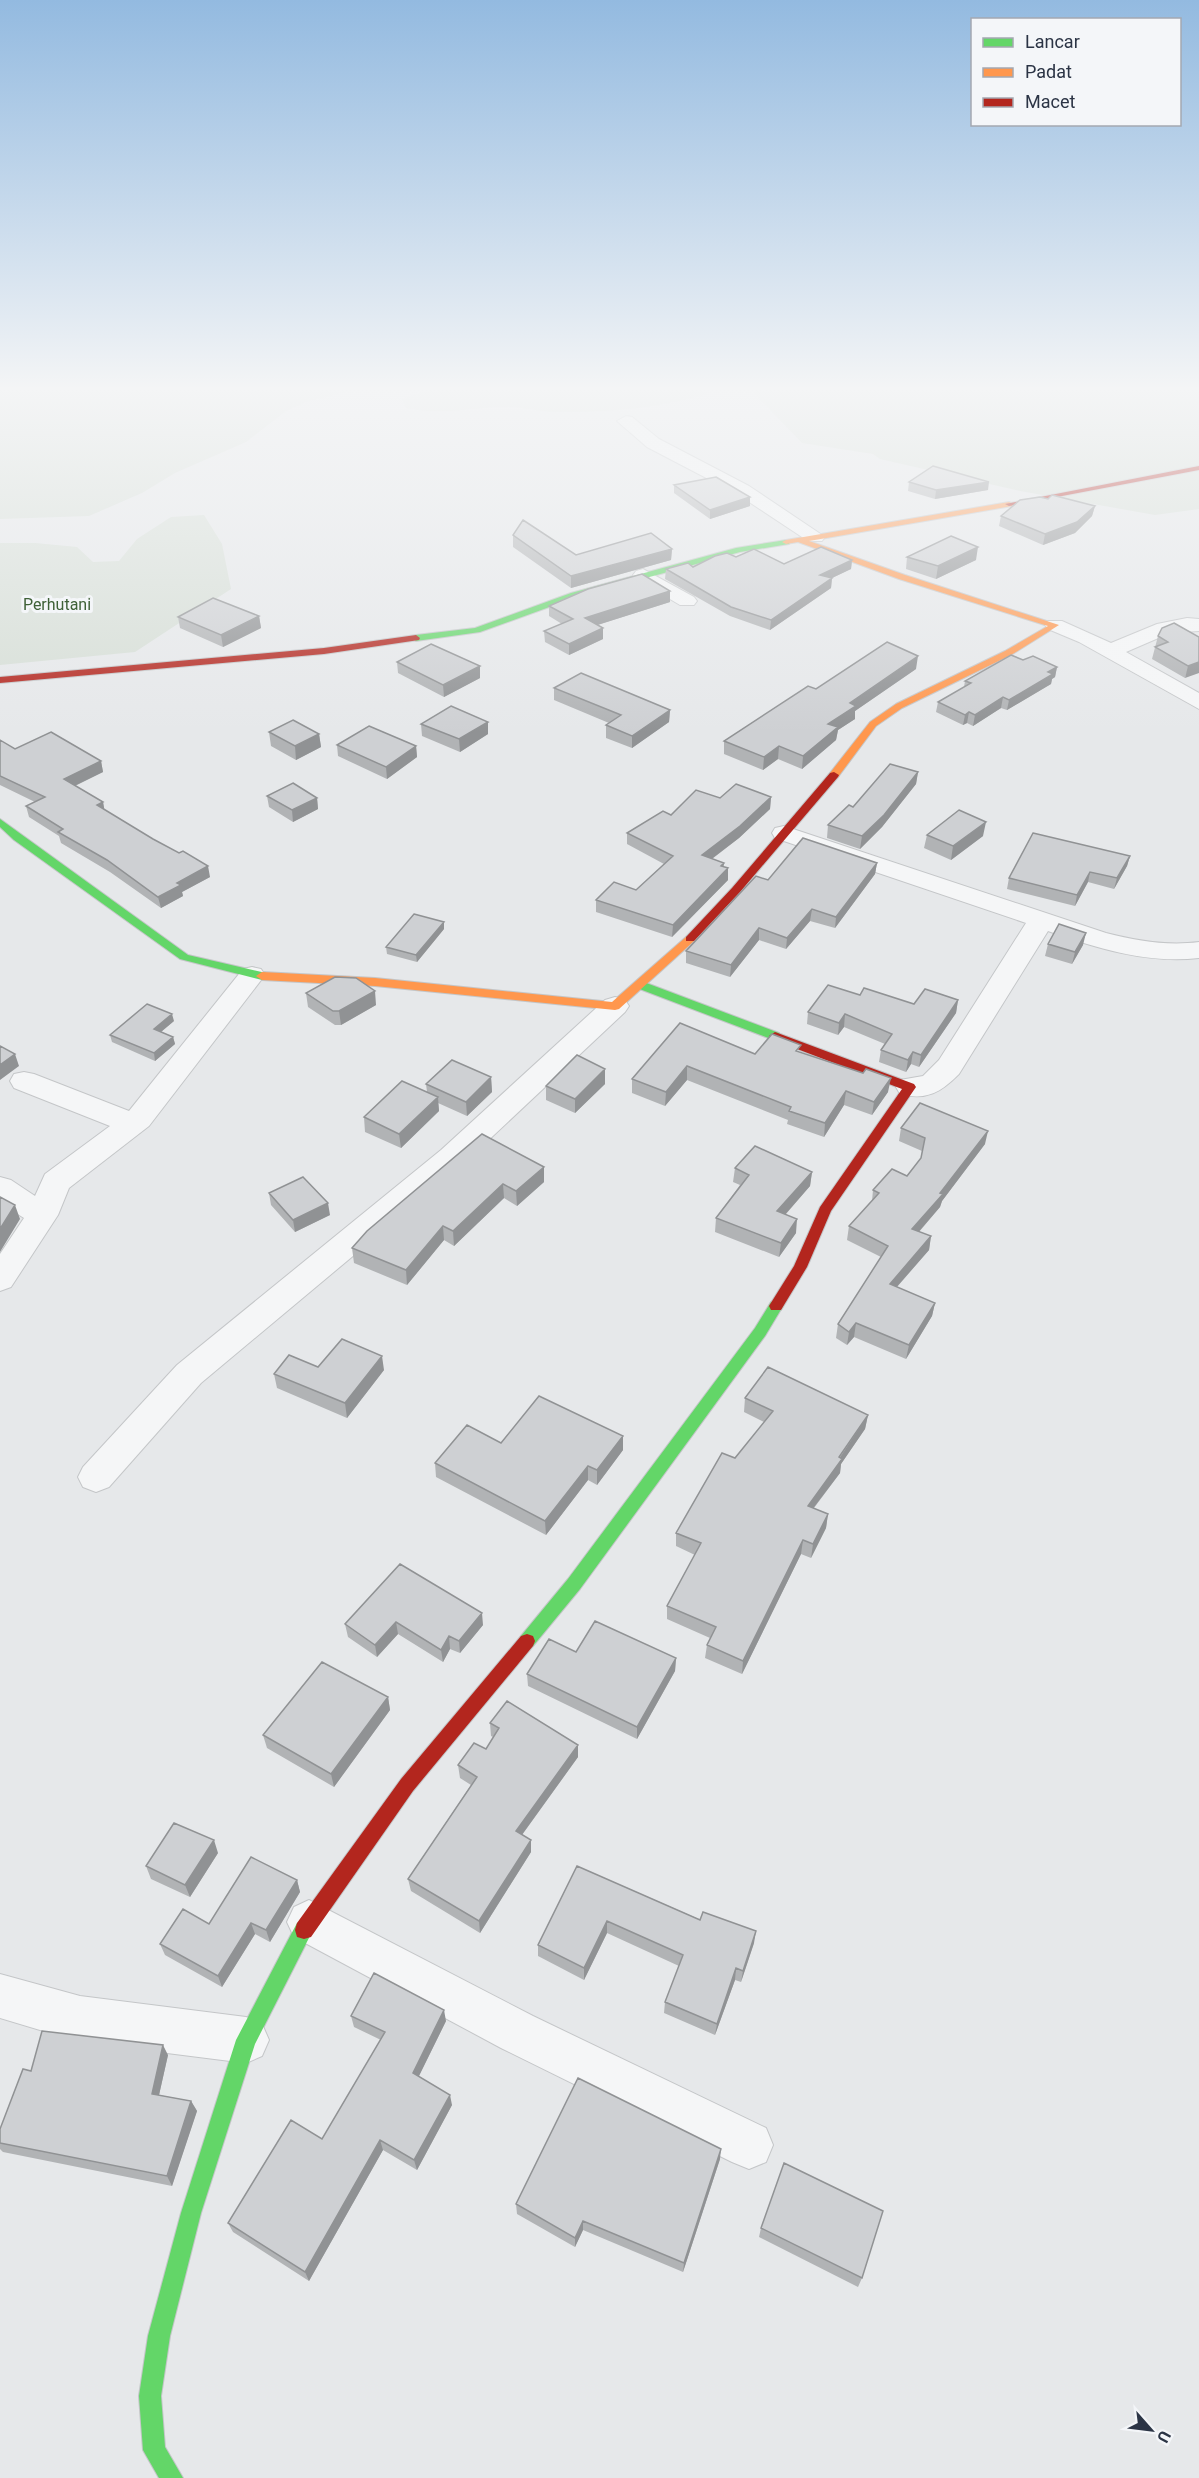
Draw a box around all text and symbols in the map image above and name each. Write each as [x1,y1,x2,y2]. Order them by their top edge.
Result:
legend [971,18,1181,126]
text: Lancar [1025,31,1080,52]
text: Padat [1025,61,1072,82]
text: Macet [1025,91,1075,112]
park label: Perhutani [23,595,91,614]
north arrow [1121,2400,1181,2460]
text: U [1153,2428,1175,2446]

